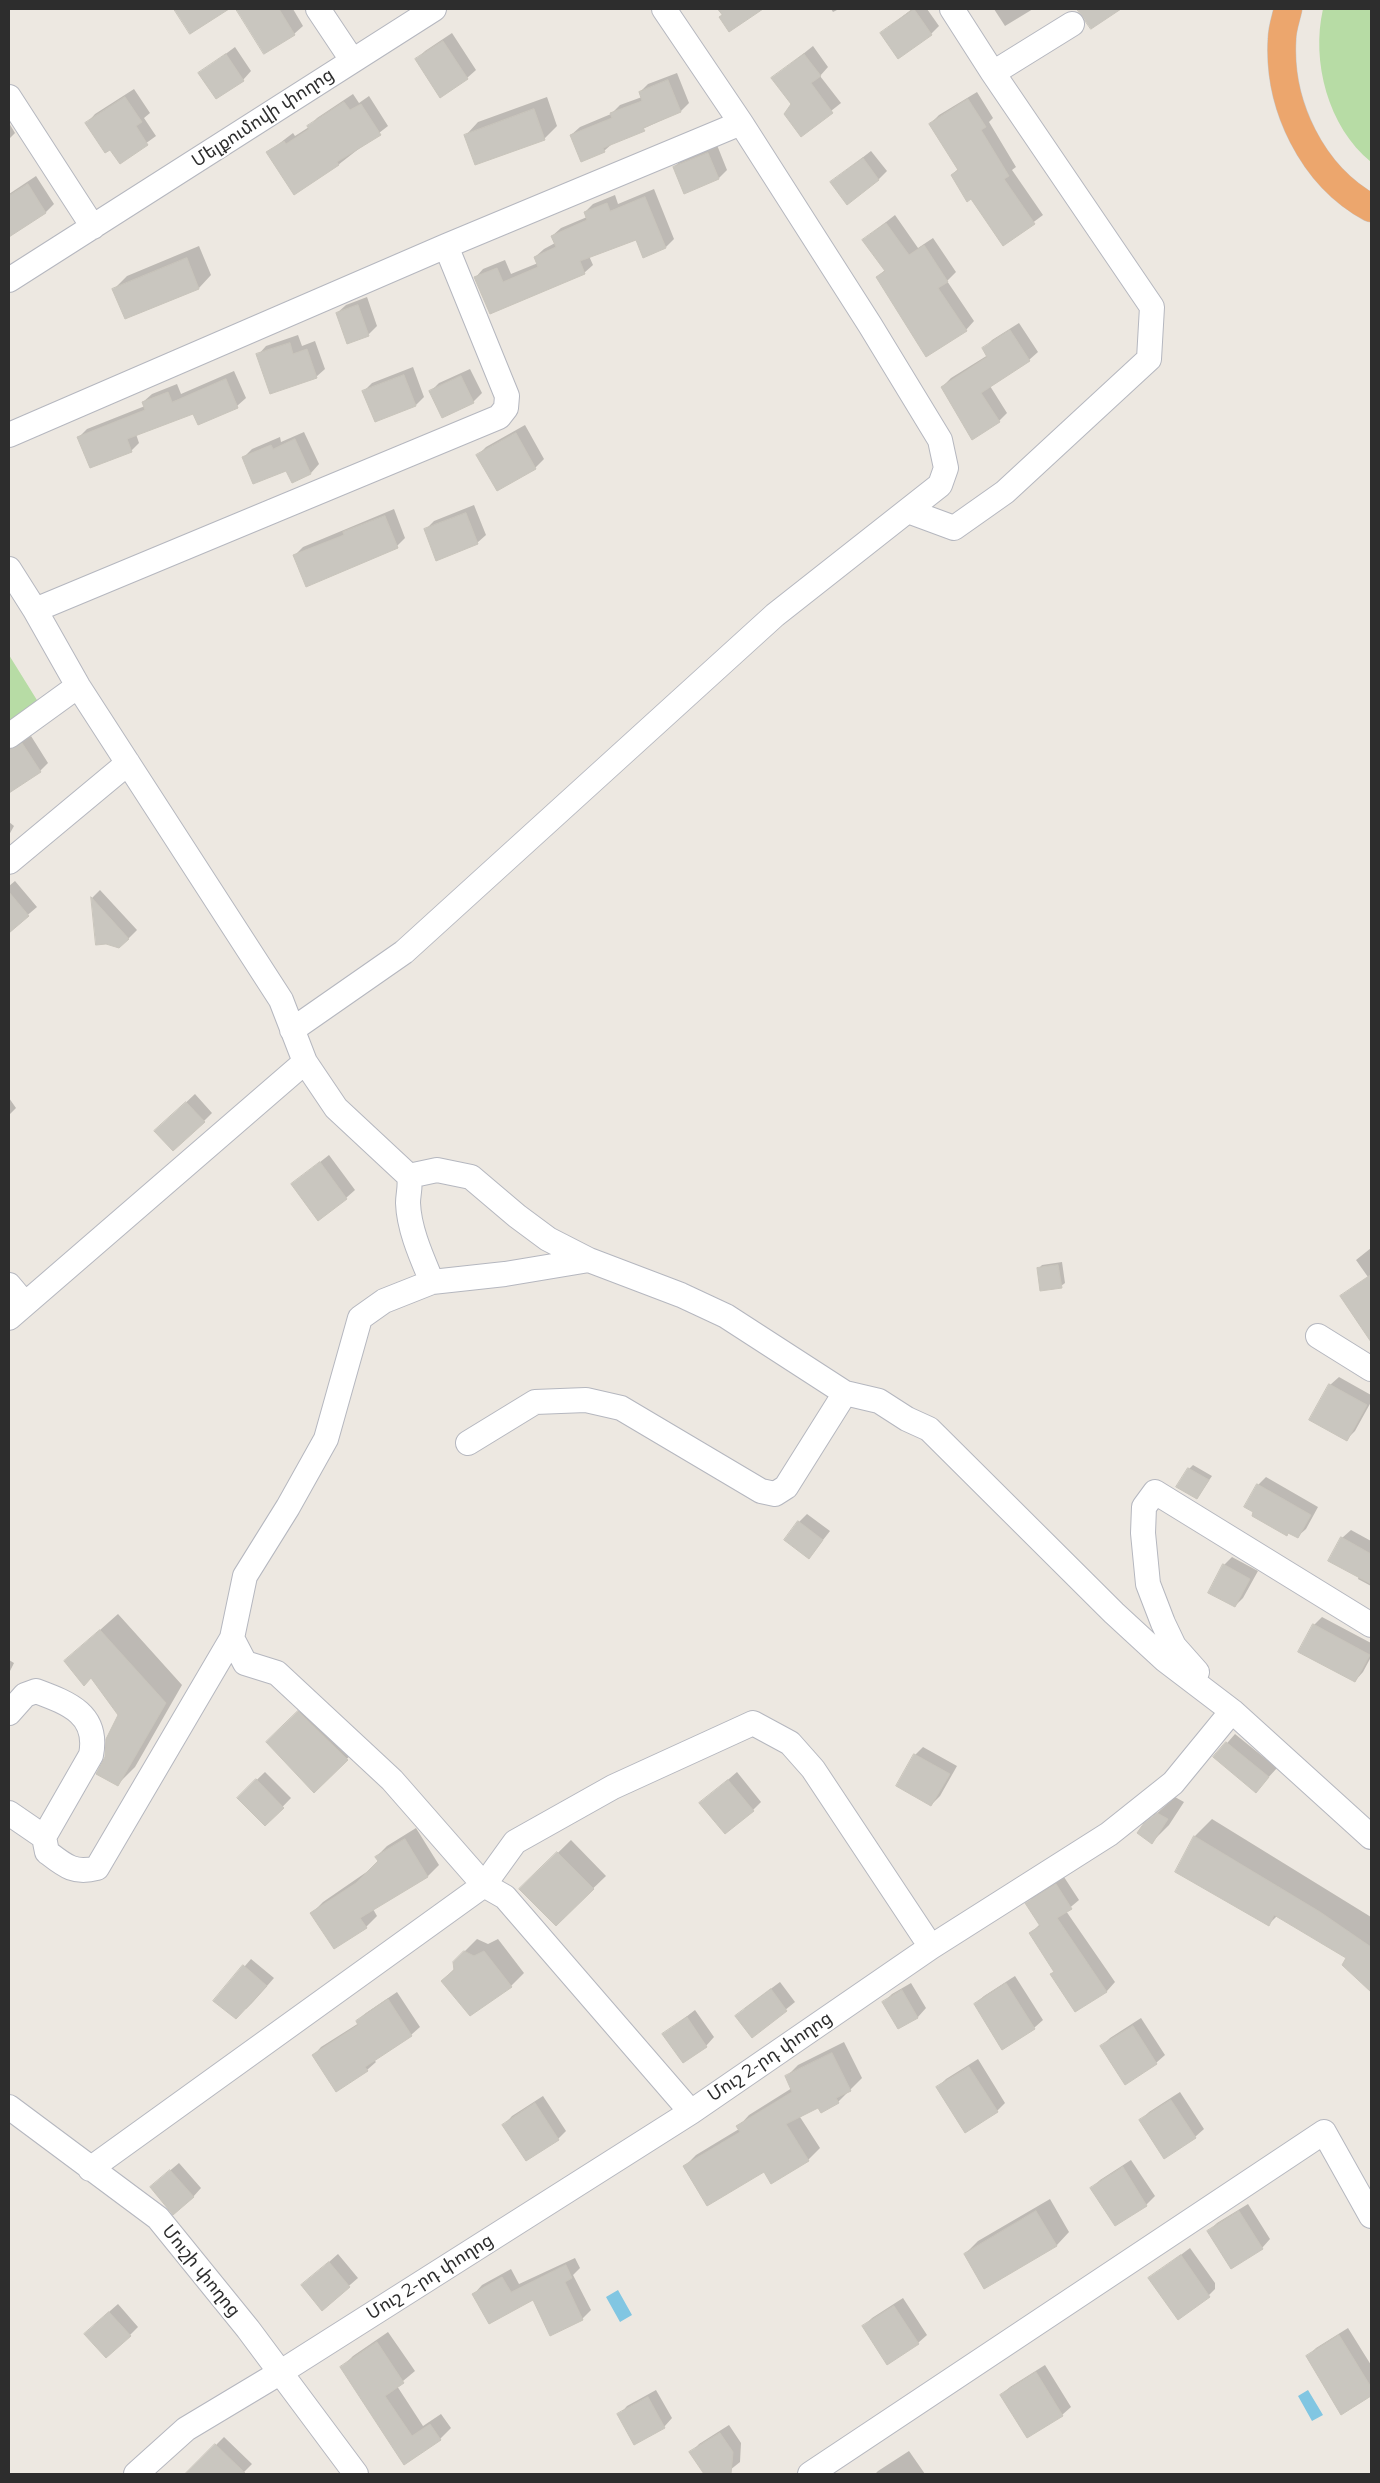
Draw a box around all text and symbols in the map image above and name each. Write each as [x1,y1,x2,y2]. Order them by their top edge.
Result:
street label: Մելքումովի փողոց [188,64,338,172]
street label: Մուշ 2-րդ փողոց [704,2007,836,2107]
street label: Մուշի փողոց [157,2221,245,2321]
street label: Մուշ 2-րդ փողոց [363,2229,497,2325]

